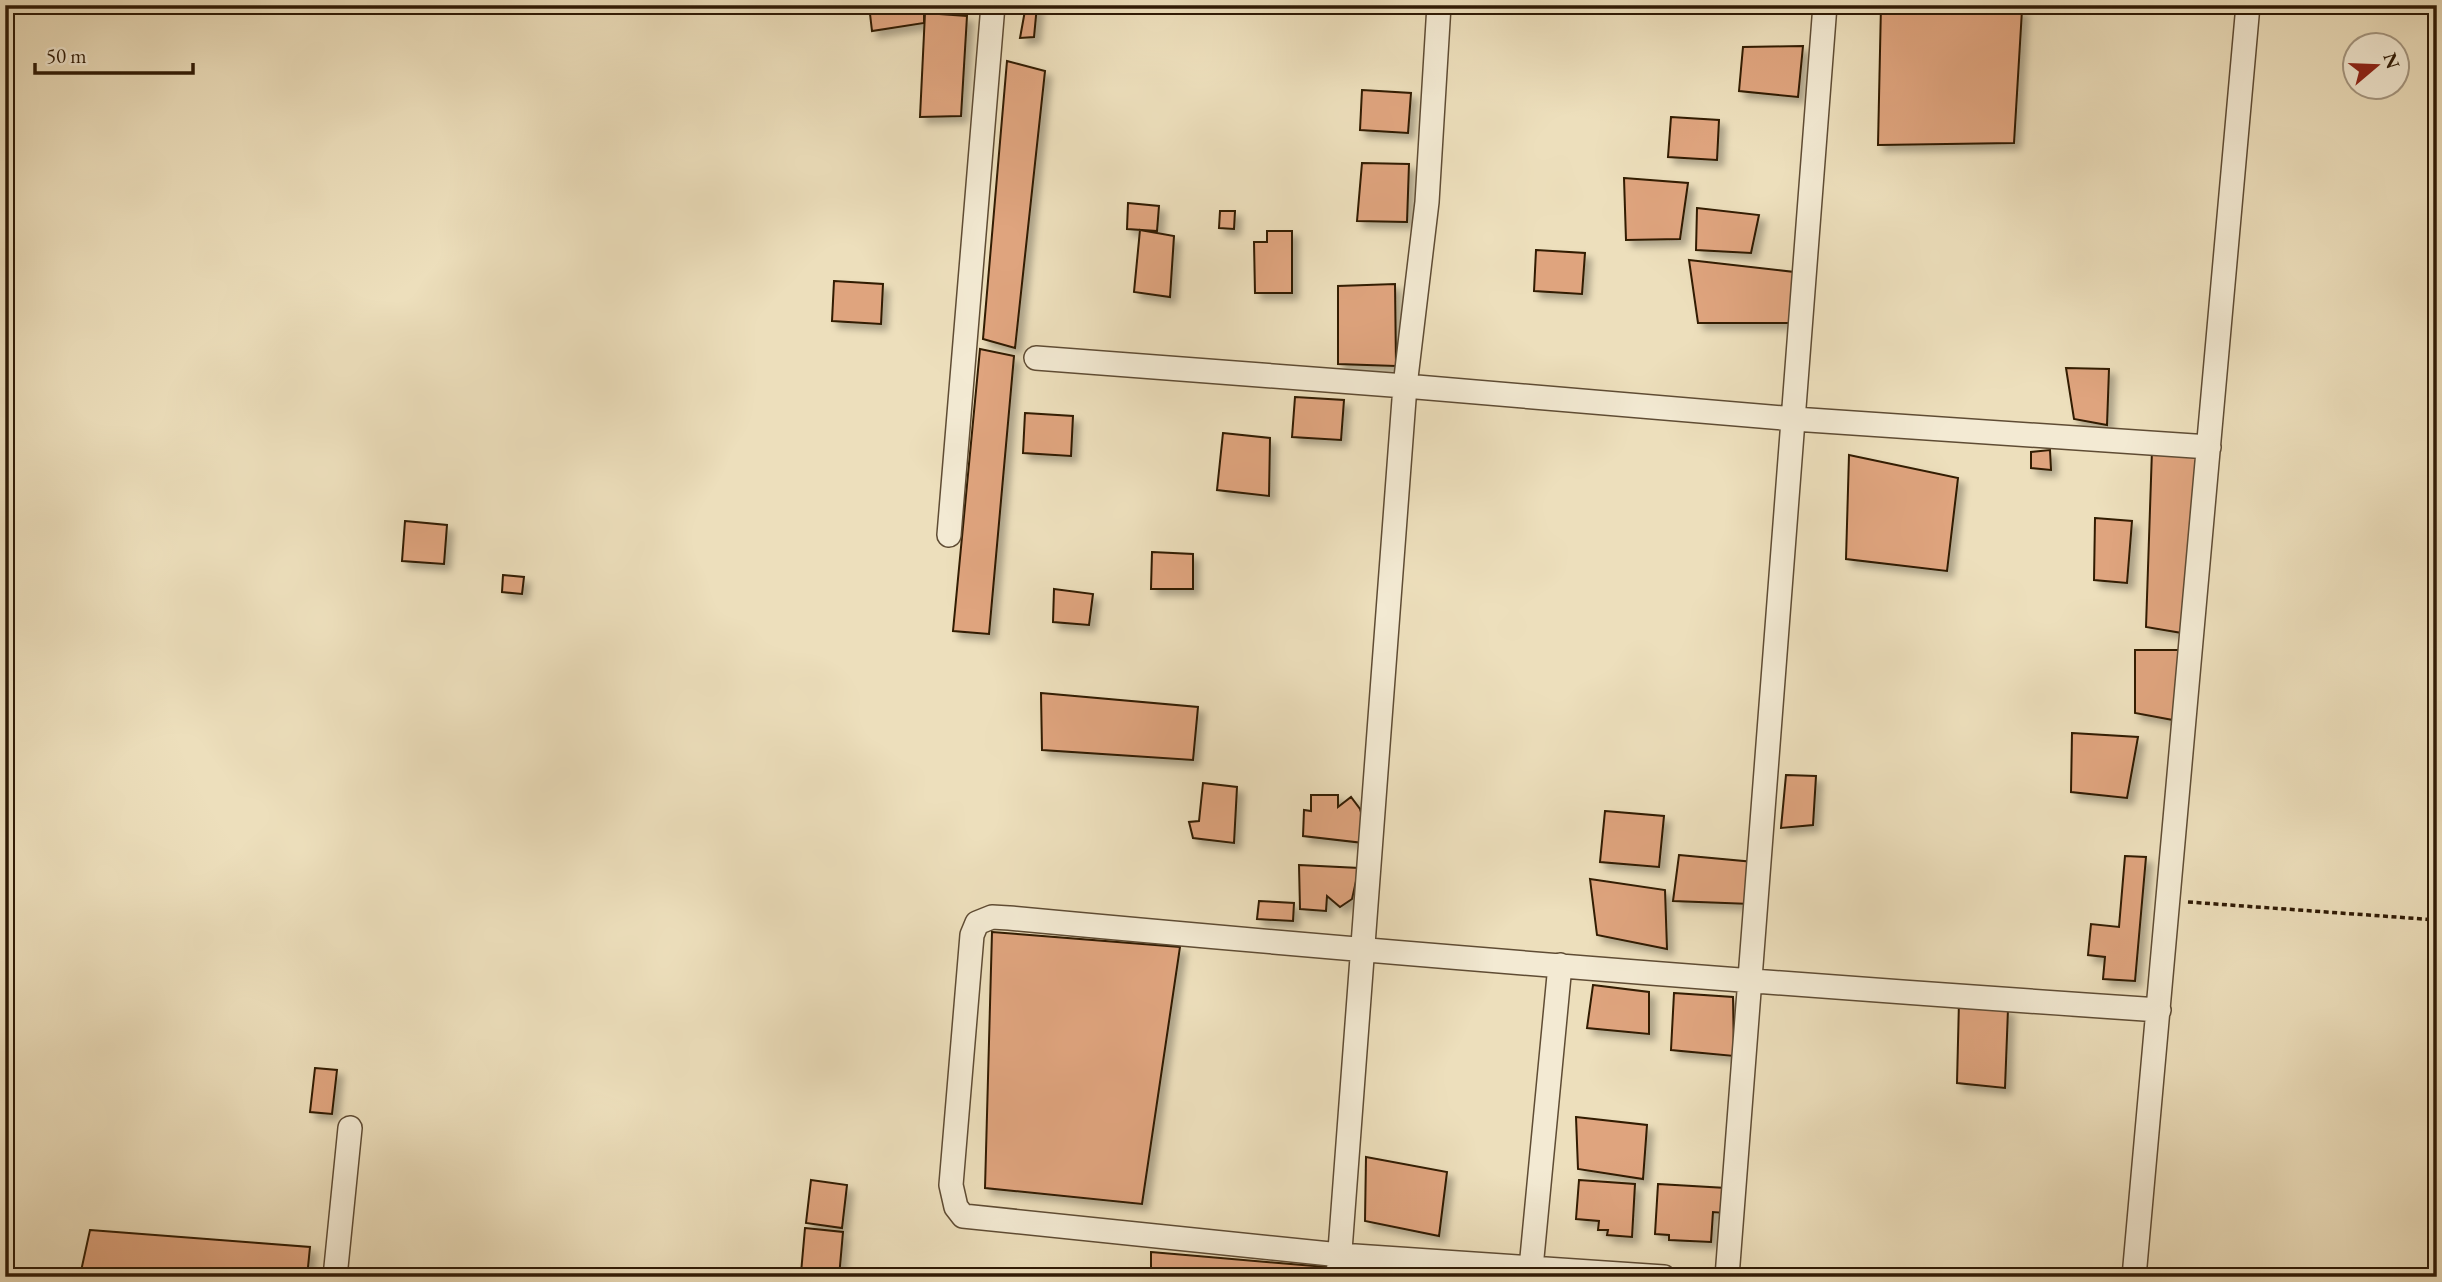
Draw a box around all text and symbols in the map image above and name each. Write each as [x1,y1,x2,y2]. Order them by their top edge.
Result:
scale bar [35,32,192,76]
north arrow [2340,32,2410,102]
text: 50 m [46,42,87,69]
text: N [2377,49,2406,73]

